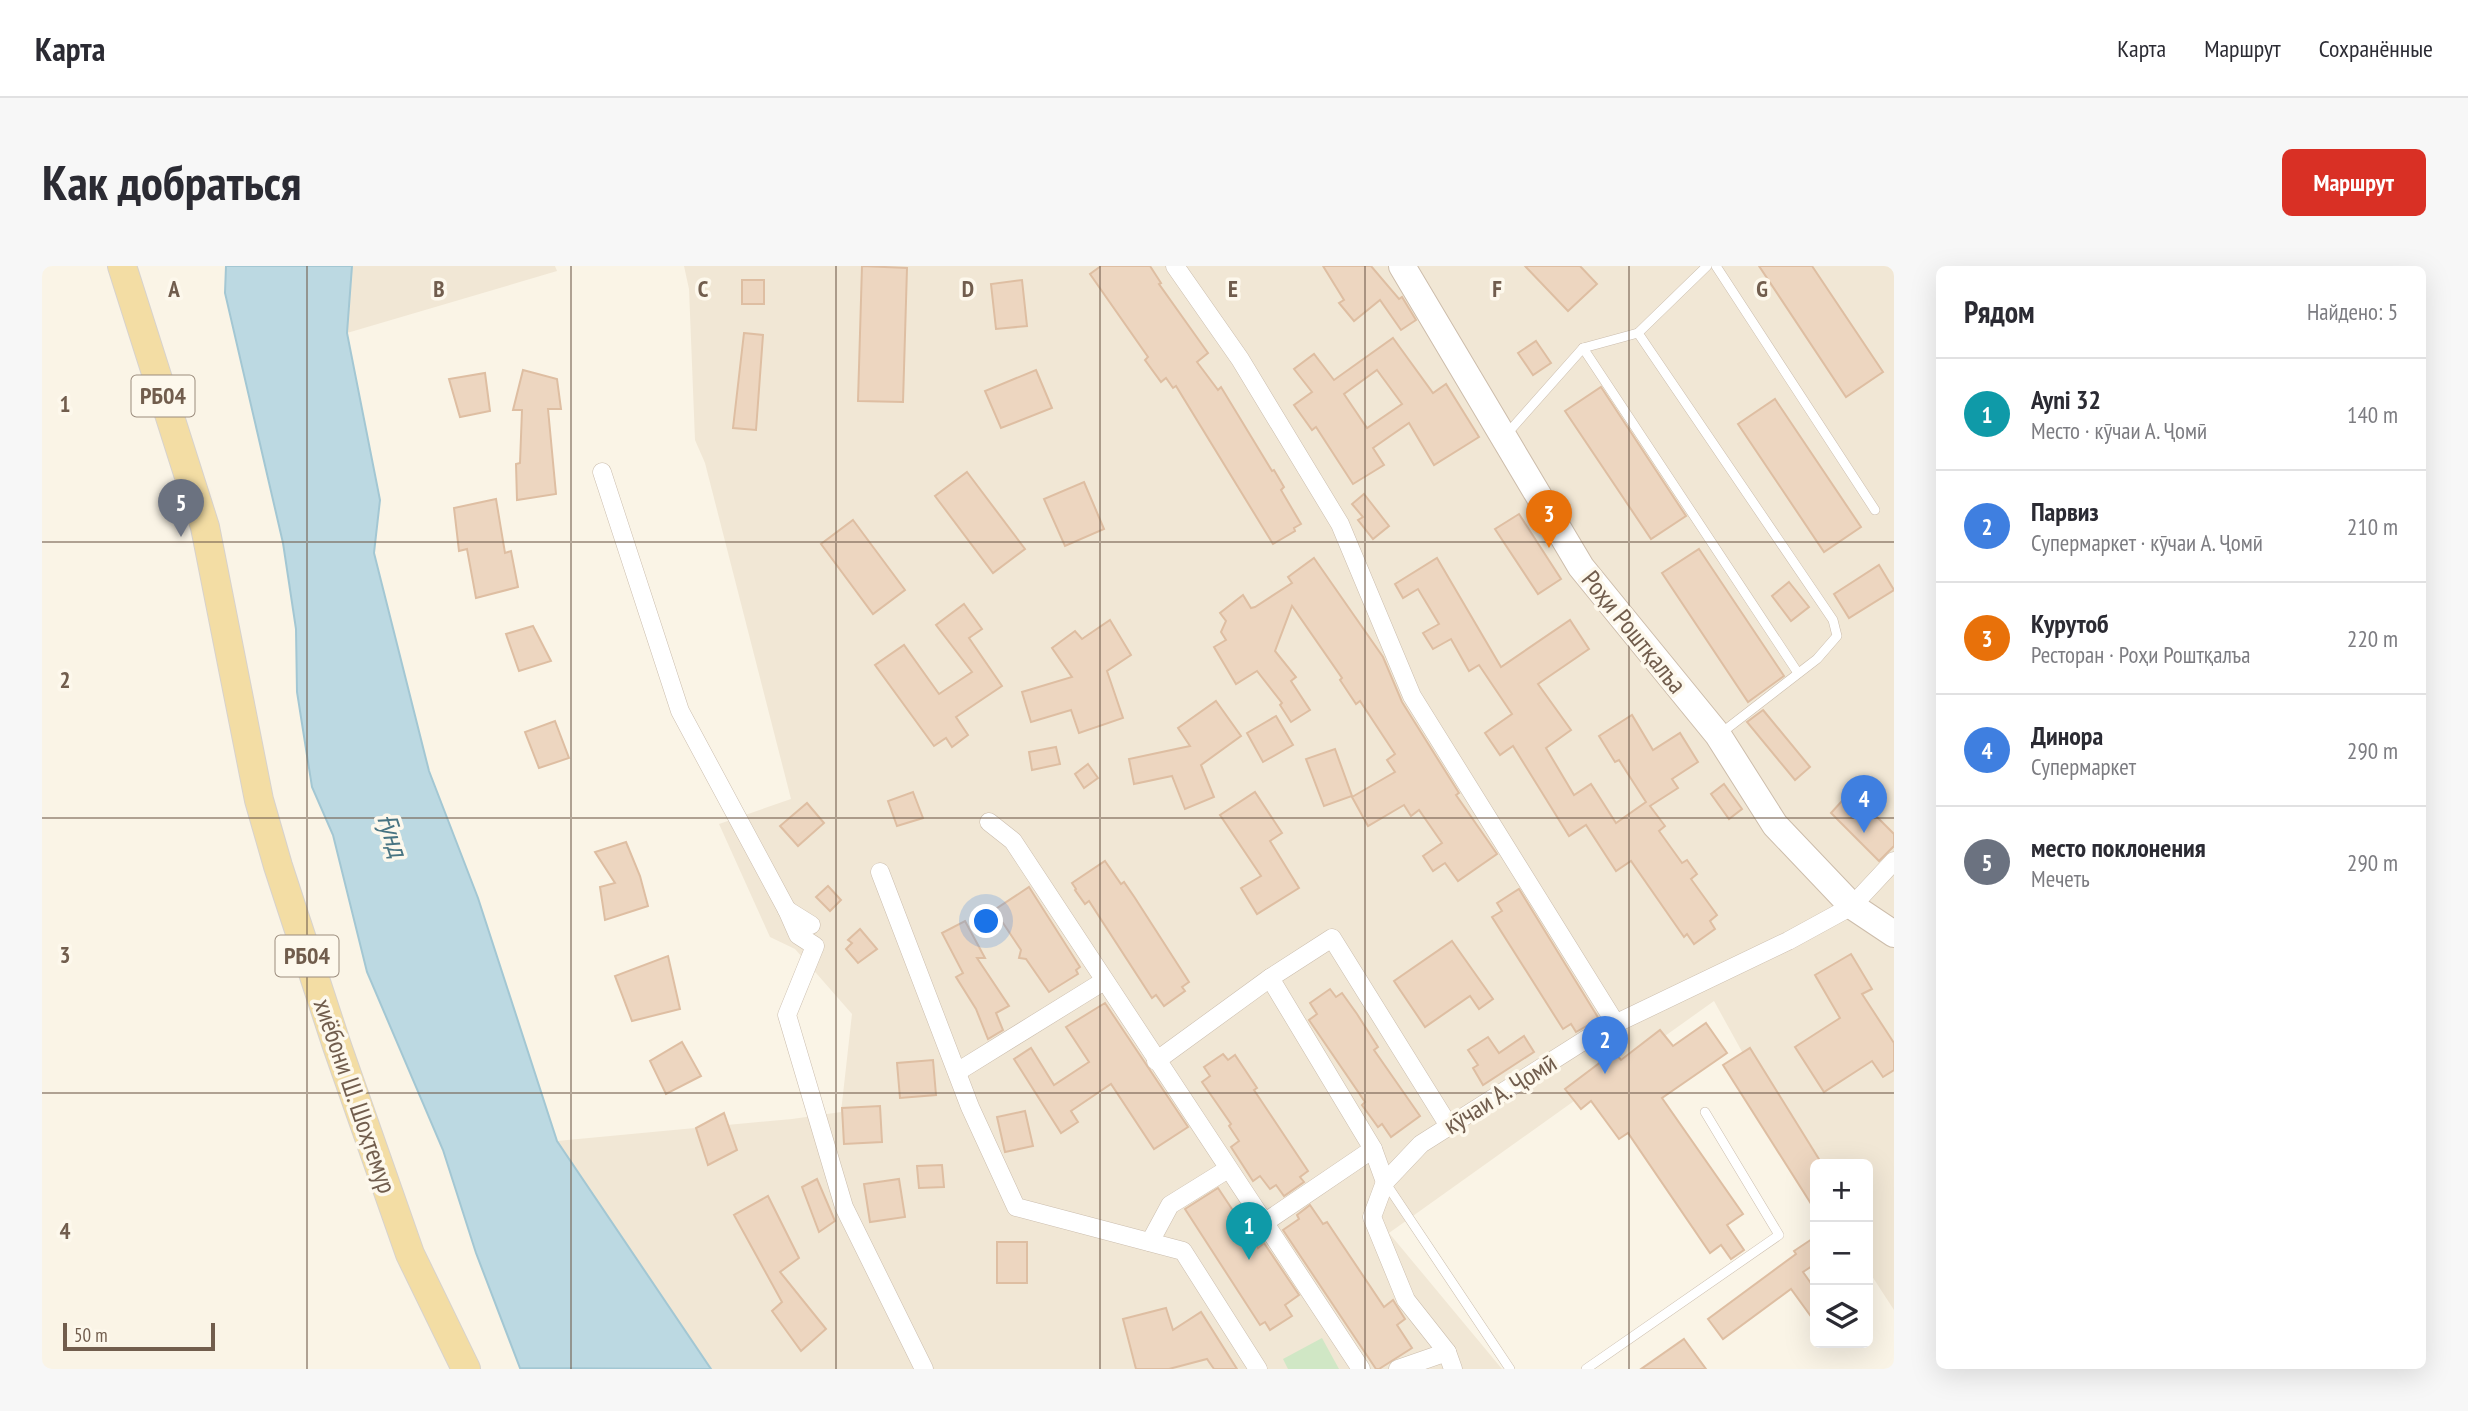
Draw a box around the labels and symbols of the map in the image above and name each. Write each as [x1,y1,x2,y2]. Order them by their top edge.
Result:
text: A [167,274,180,303]
text: B [433,274,445,303]
text: C [698,274,709,303]
text: D [962,274,974,303]
text: E [1228,274,1238,303]
text: F [1492,274,1502,303]
text: G [1756,274,1768,303]
road number: РБ04 [132,376,194,416]
text: 1 [60,389,71,418]
pin: 5 [158,479,204,537]
pin: 3 [1526,490,1572,548]
street label: Роҳи Роштқалъа [1575,564,1694,700]
text: 2 [60,665,71,694]
pin: 4 [1841,775,1887,833]
water label: Ғунд [369,809,418,863]
your location [969,904,1003,938]
road number: РБ04 [275,936,338,976]
text: 3 [60,940,71,969]
street label: хиёбони Ш. Шоҳтемур [307,994,404,1198]
pin: 2 [1582,1016,1628,1074]
street label: кӯчаи А. Ҷомӣ [1437,1046,1562,1141]
pin: 1 [1226,1202,1272,1260]
text: 4 [60,1216,71,1245]
scale bar [63,1320,215,1352]

